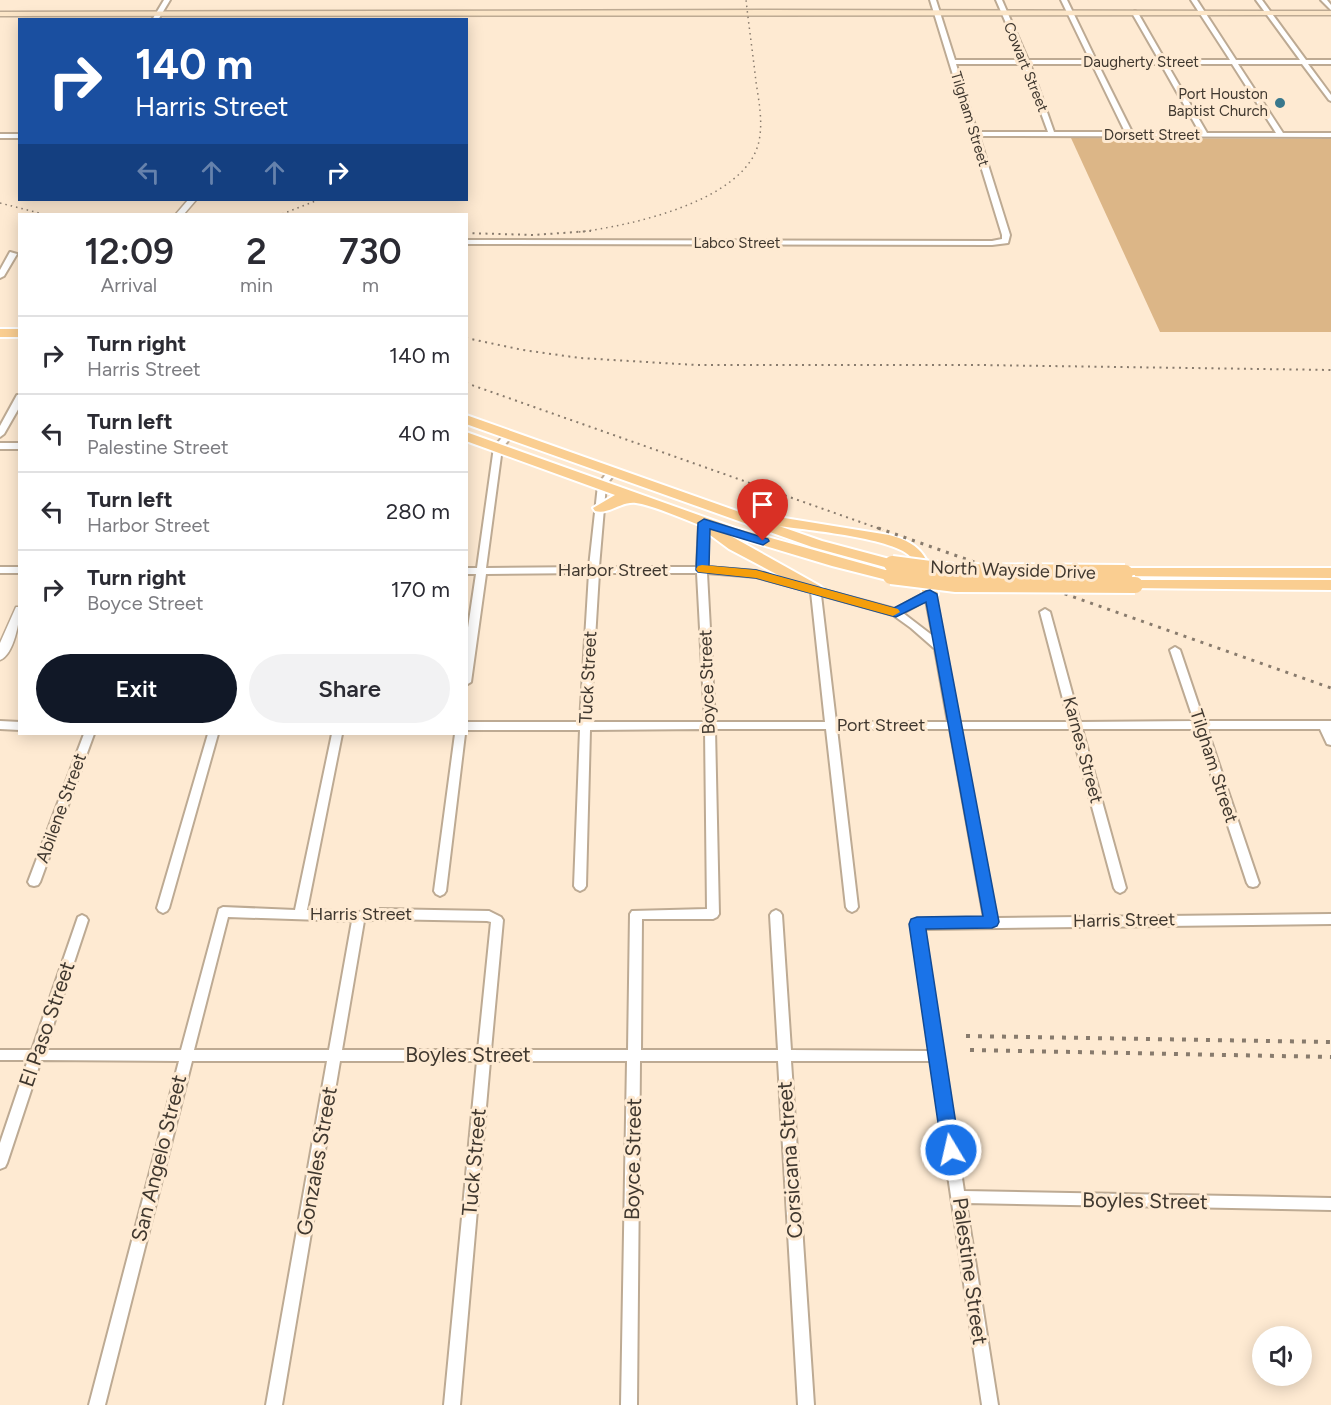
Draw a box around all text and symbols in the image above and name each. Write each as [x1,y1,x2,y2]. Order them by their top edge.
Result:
street label: Cowart Street [1000,20,1052,115]
text: 140 m [135,39,253,90]
icon: right [36,42,114,120]
street label: Daugherty Street [1083,53,1199,71]
street label: Tilgham Street [947,69,993,169]
place label: Port Houston Baptist Church [1168,85,1268,120]
text: Harris Street [135,90,288,123]
marker: Port Houston Baptist Church [1273,96,1287,110]
street label: Dorsett Street [1104,126,1200,144]
icon: left [132,156,165,189]
icon: ahead [195,156,228,189]
icon: ahead [258,156,291,189]
icon: right [321,156,354,189]
text: 12:09 [84,230,174,273]
text: 2 [246,230,267,273]
text: 730 [339,230,402,273]
street label: Labco Street [694,234,781,252]
text: Arrival [101,273,157,297]
text: min [240,273,273,297]
text: m [362,273,379,297]
text: Turn right [87,330,186,357]
icon: right [36,339,69,372]
text: 140 m [389,342,450,369]
text: Harris Street [87,357,201,381]
text: Turn left [87,408,173,435]
icon: left [36,417,69,450]
text: 40 m [398,420,450,447]
text: Palestine Street [87,435,228,459]
pin [737,479,788,541]
text: Turn left [87,486,173,513]
icon: arrive [746,488,779,521]
icon: left [36,495,69,528]
text: 280 m [386,498,450,525]
text: Harbor Street [87,513,210,537]
street label: North Wayside Drive [930,556,1096,584]
street label: Harbor Street [558,559,669,581]
text: Turn right [87,564,186,591]
icon: right [36,573,69,606]
text: 170 m [391,576,450,603]
text: Boyce Street [87,591,204,615]
street label: Boyce Street [694,629,720,735]
street label: Tuck Street [575,630,601,724]
button: Exit [36,654,237,723]
button: Share [249,654,450,723]
street label: Karnes Street [1058,694,1108,806]
street label: Tilgham Street [1185,706,1243,826]
street label: Port Street [837,714,925,736]
street label: Abilene Street [31,750,91,866]
street label: Harris Street [310,903,412,925]
street label: Harris Street [1073,908,1176,932]
street label: El Paso Street [13,958,80,1090]
street label: Boyles Street [405,1042,531,1067]
street label: San Angelo Street [126,1072,191,1244]
street label: Corsicana Street [772,1081,807,1239]
street label: Gonzales Street [291,1084,342,1237]
street label: Boyce Street [619,1098,646,1220]
street label: Tuck Street [456,1107,491,1217]
position arrow [919,1118,983,1182]
street label: Boyles Street [1082,1187,1208,1214]
street label: Palestine Street [948,1196,993,1346]
map controls [1252,1326,1312,1386]
button: sound [1252,1326,1312,1386]

